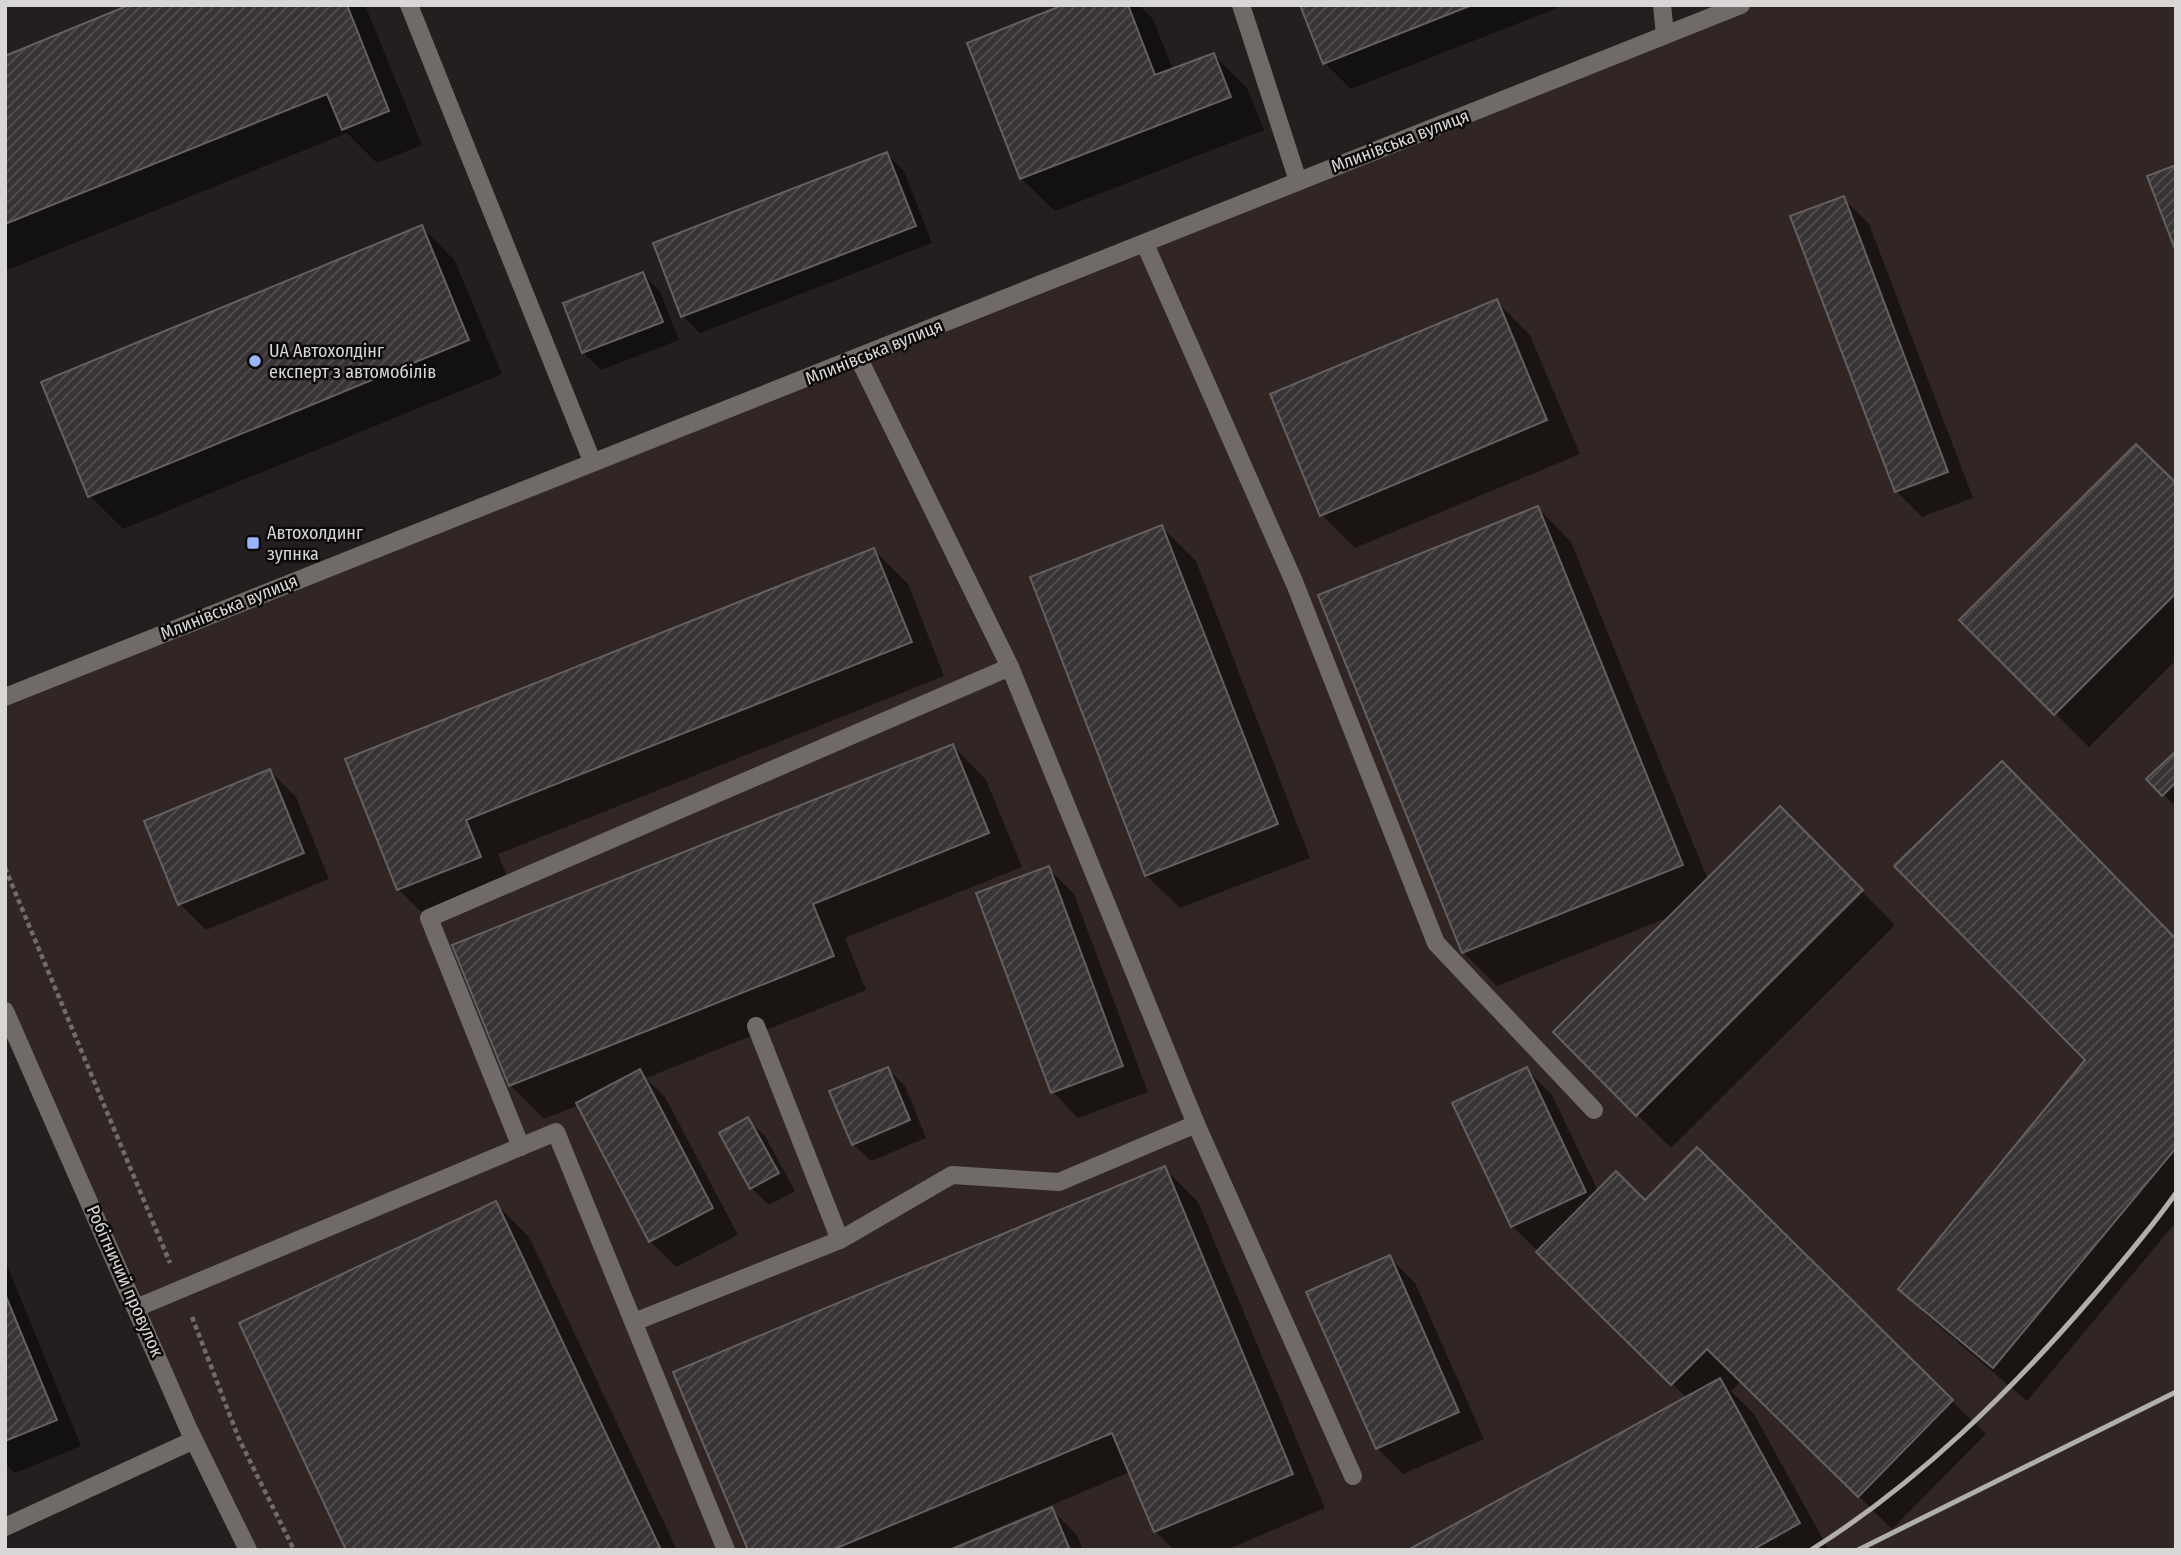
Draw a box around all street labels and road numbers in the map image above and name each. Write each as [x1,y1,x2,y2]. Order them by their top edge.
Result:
street label: Млинівська вулиця [1328,105,1472,177]
street label: Млинівська вулиця [802,314,946,390]
street label: Млинівська вулиця [157,569,301,645]
street label: Робітничий провулок [82,1202,169,1361]

